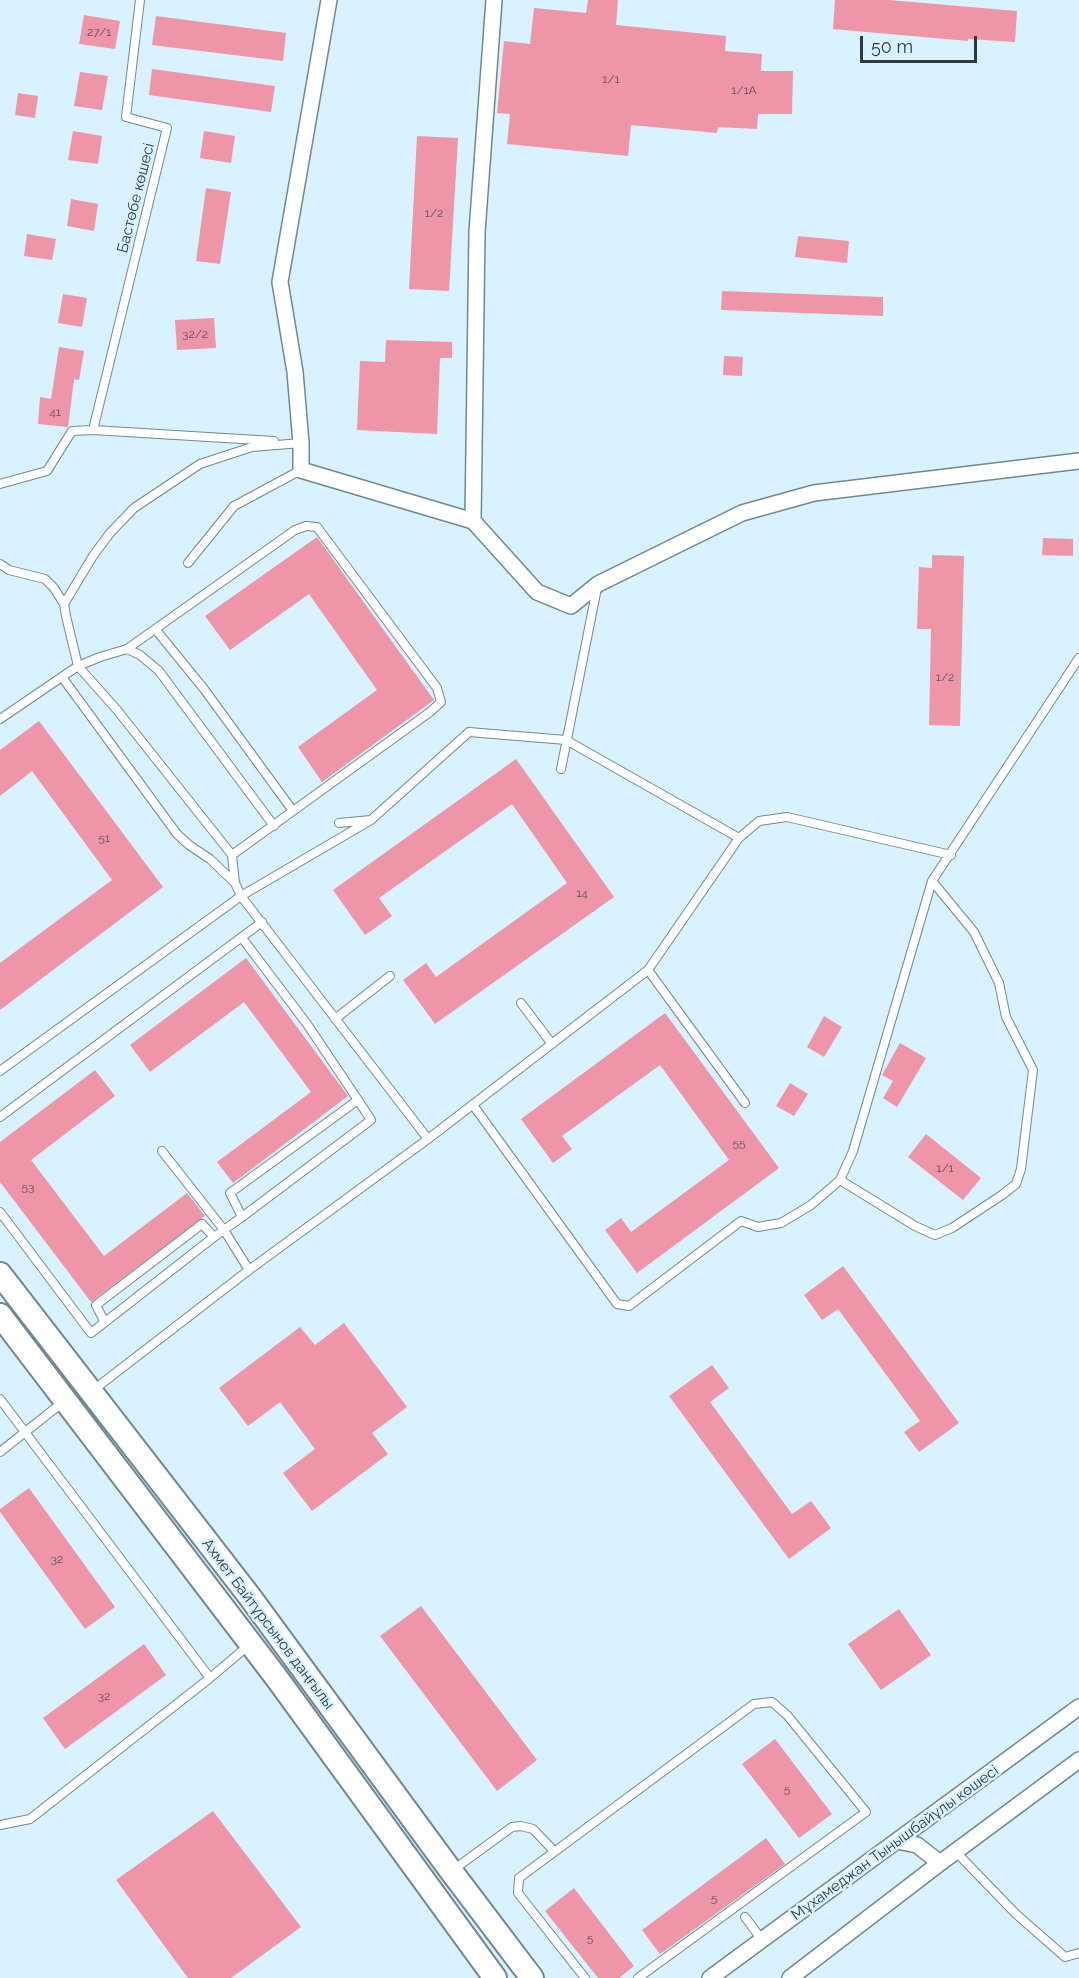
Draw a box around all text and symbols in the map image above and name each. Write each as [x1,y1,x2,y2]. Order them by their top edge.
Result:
scale bar [863,24,980,62]
house number: 27/1 [87,25,111,39]
text: 50 m [871,36,913,57]
house number: 1/1 [602,72,620,86]
house number: 1/1А [731,83,757,97]
street label: Бастөбе көшесі [114,141,158,255]
house number: 1/2 [425,206,443,220]
house number: 32/2 [182,327,208,341]
house number: 41 [49,405,61,419]
house number: 1/2 [936,670,954,684]
house number: 51 [98,831,110,845]
house number: 14 [576,886,588,900]
house number: 55 [732,1136,746,1150]
house number: 1/1 [936,1161,954,1175]
house number: 53 [22,1180,34,1194]
street label: Ахмет Байтұрсынов даңғылы [198,1535,338,1713]
house number: 32 [51,1552,63,1566]
house number: 32 [98,1689,110,1703]
street label: Мұхамеджан Тынышбайұлы көшесі [788,1762,1002,1924]
house number: 5 [784,1782,790,1796]
house number: 5 [711,1891,717,1905]
house number: 5 [587,1931,593,1945]

